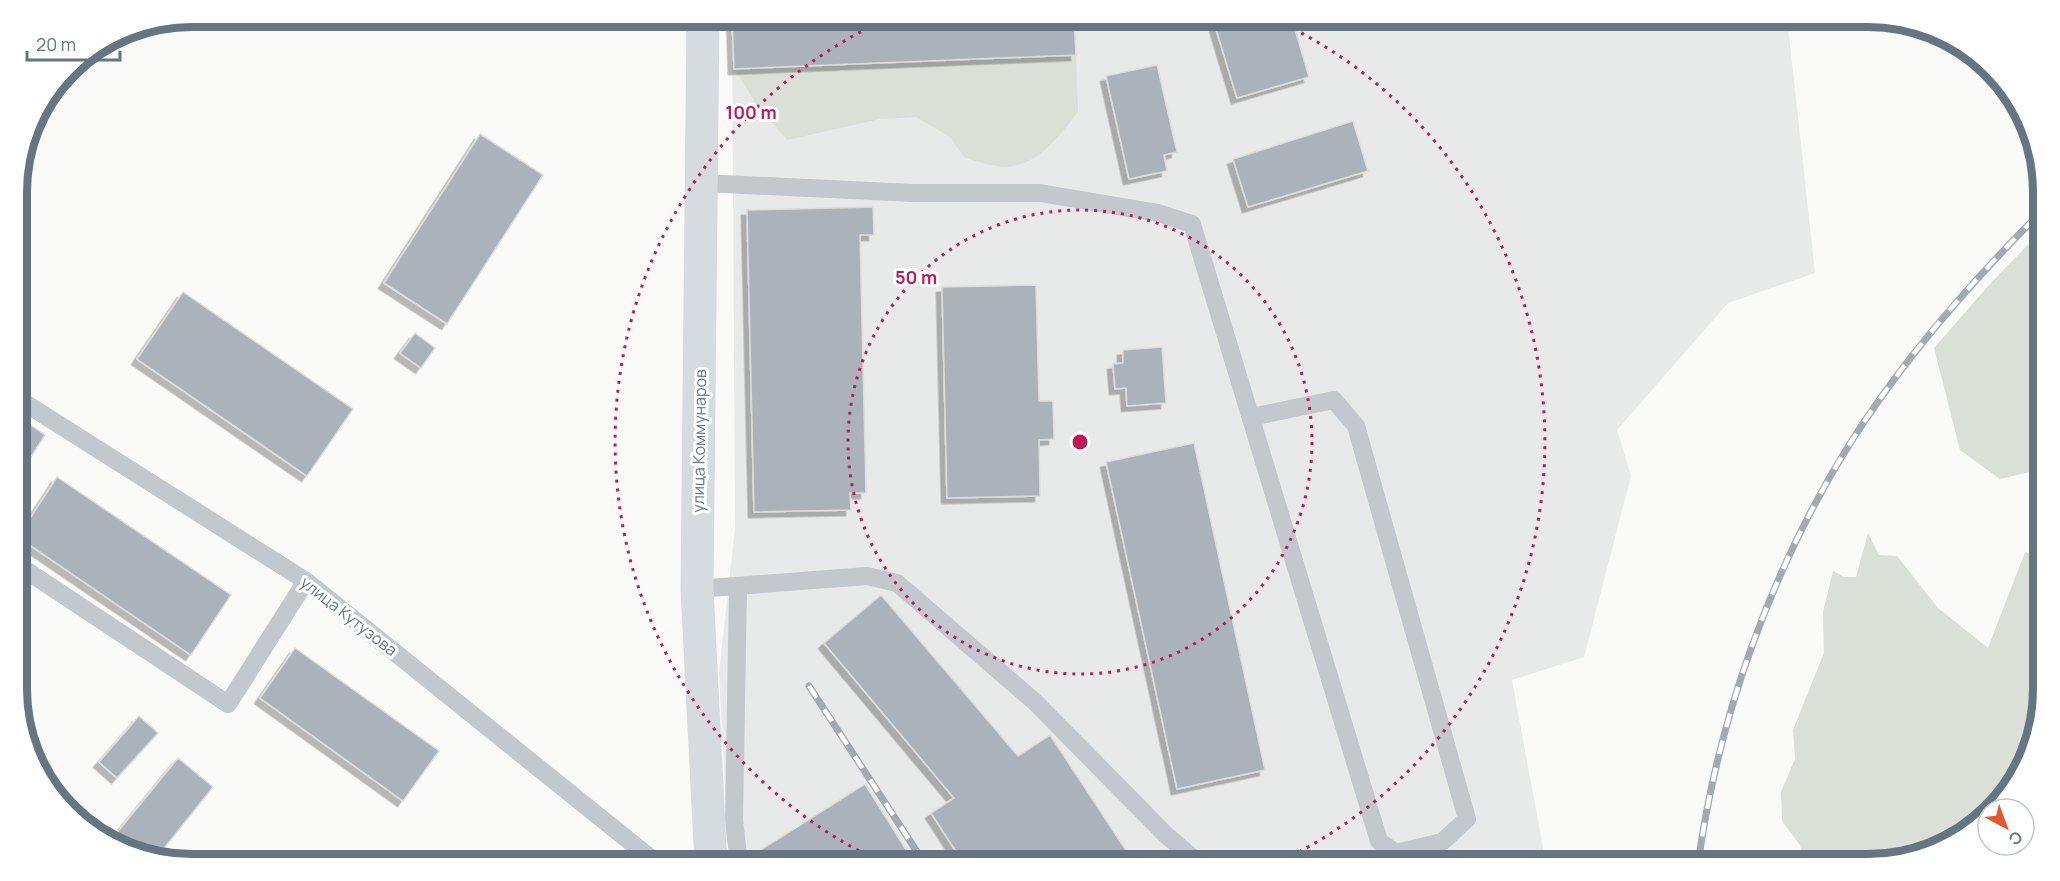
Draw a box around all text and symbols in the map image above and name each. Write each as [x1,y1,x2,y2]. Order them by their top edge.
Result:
scale bar [27,24,120,62]
text: 20 m [36,32,76,56]
text: 100 m [725,100,777,124]
text: 50 m [895,265,937,289]
street label: улица Коммунаров [687,369,711,513]
centre of rings [1070,432,1090,452]
street label: улица Кутузова [296,571,402,661]
north arrow [1976,797,2036,857]
text: С [2004,826,2028,851]

